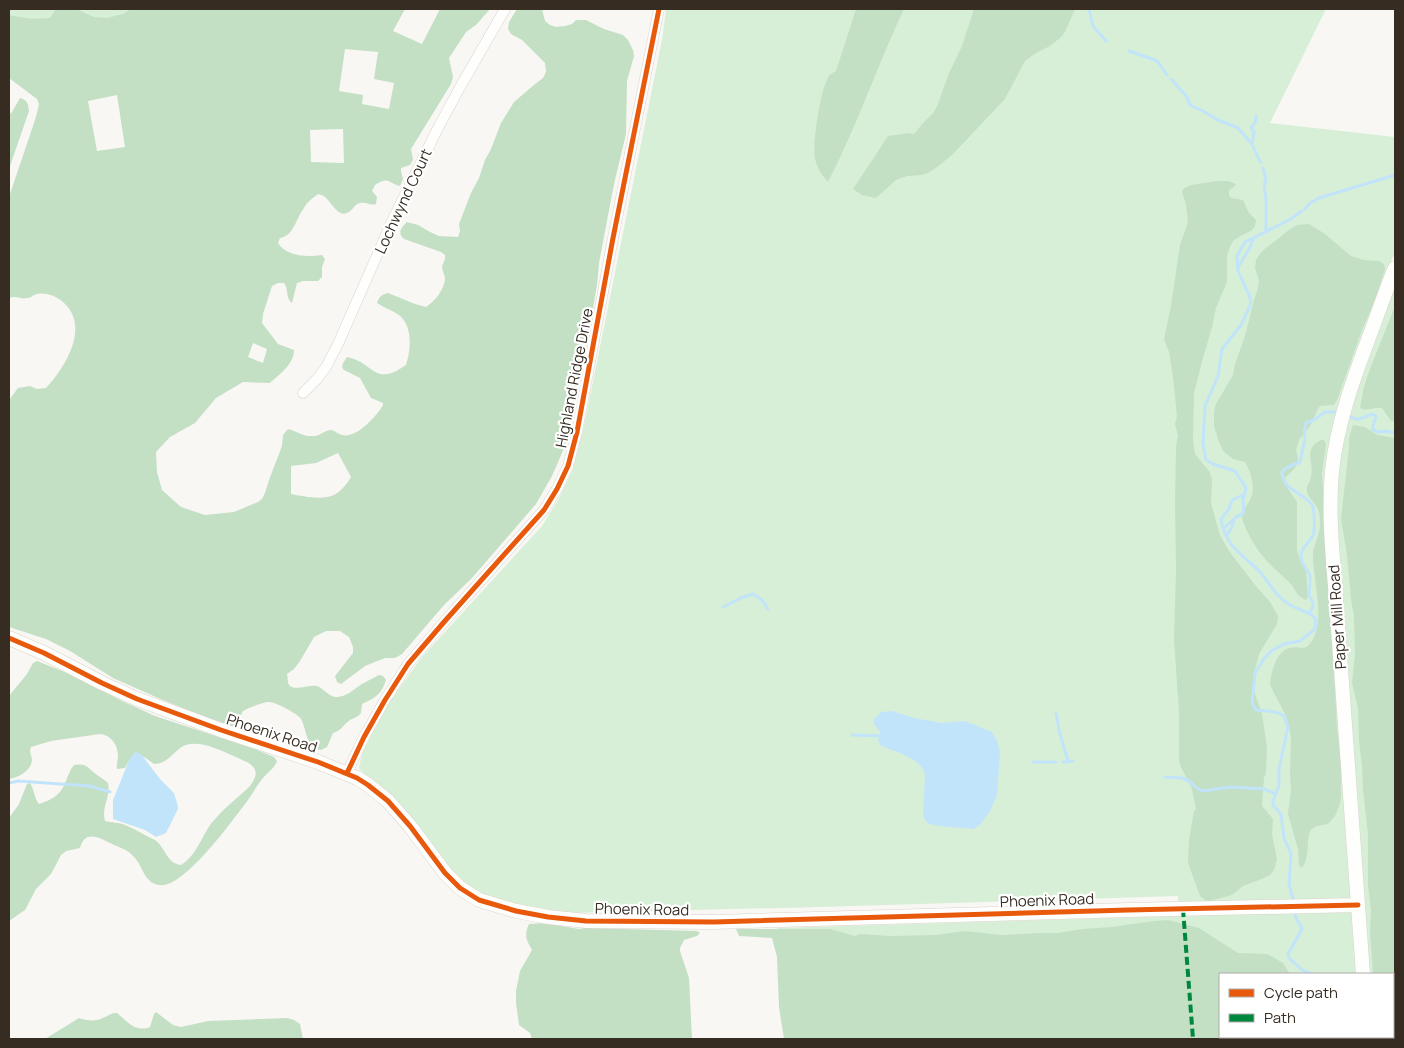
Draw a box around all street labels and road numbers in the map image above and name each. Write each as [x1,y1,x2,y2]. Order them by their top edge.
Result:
street label: Lochwynd Court [369,145,437,257]
street label: Highland Ridge Drive [550,306,598,450]
street label: Paper Mill Road [1323,564,1351,670]
street label: Phoenix Road [224,708,320,758]
street label: Phoenix Road [1000,888,1094,912]
street label: Phoenix Road [595,898,689,920]

